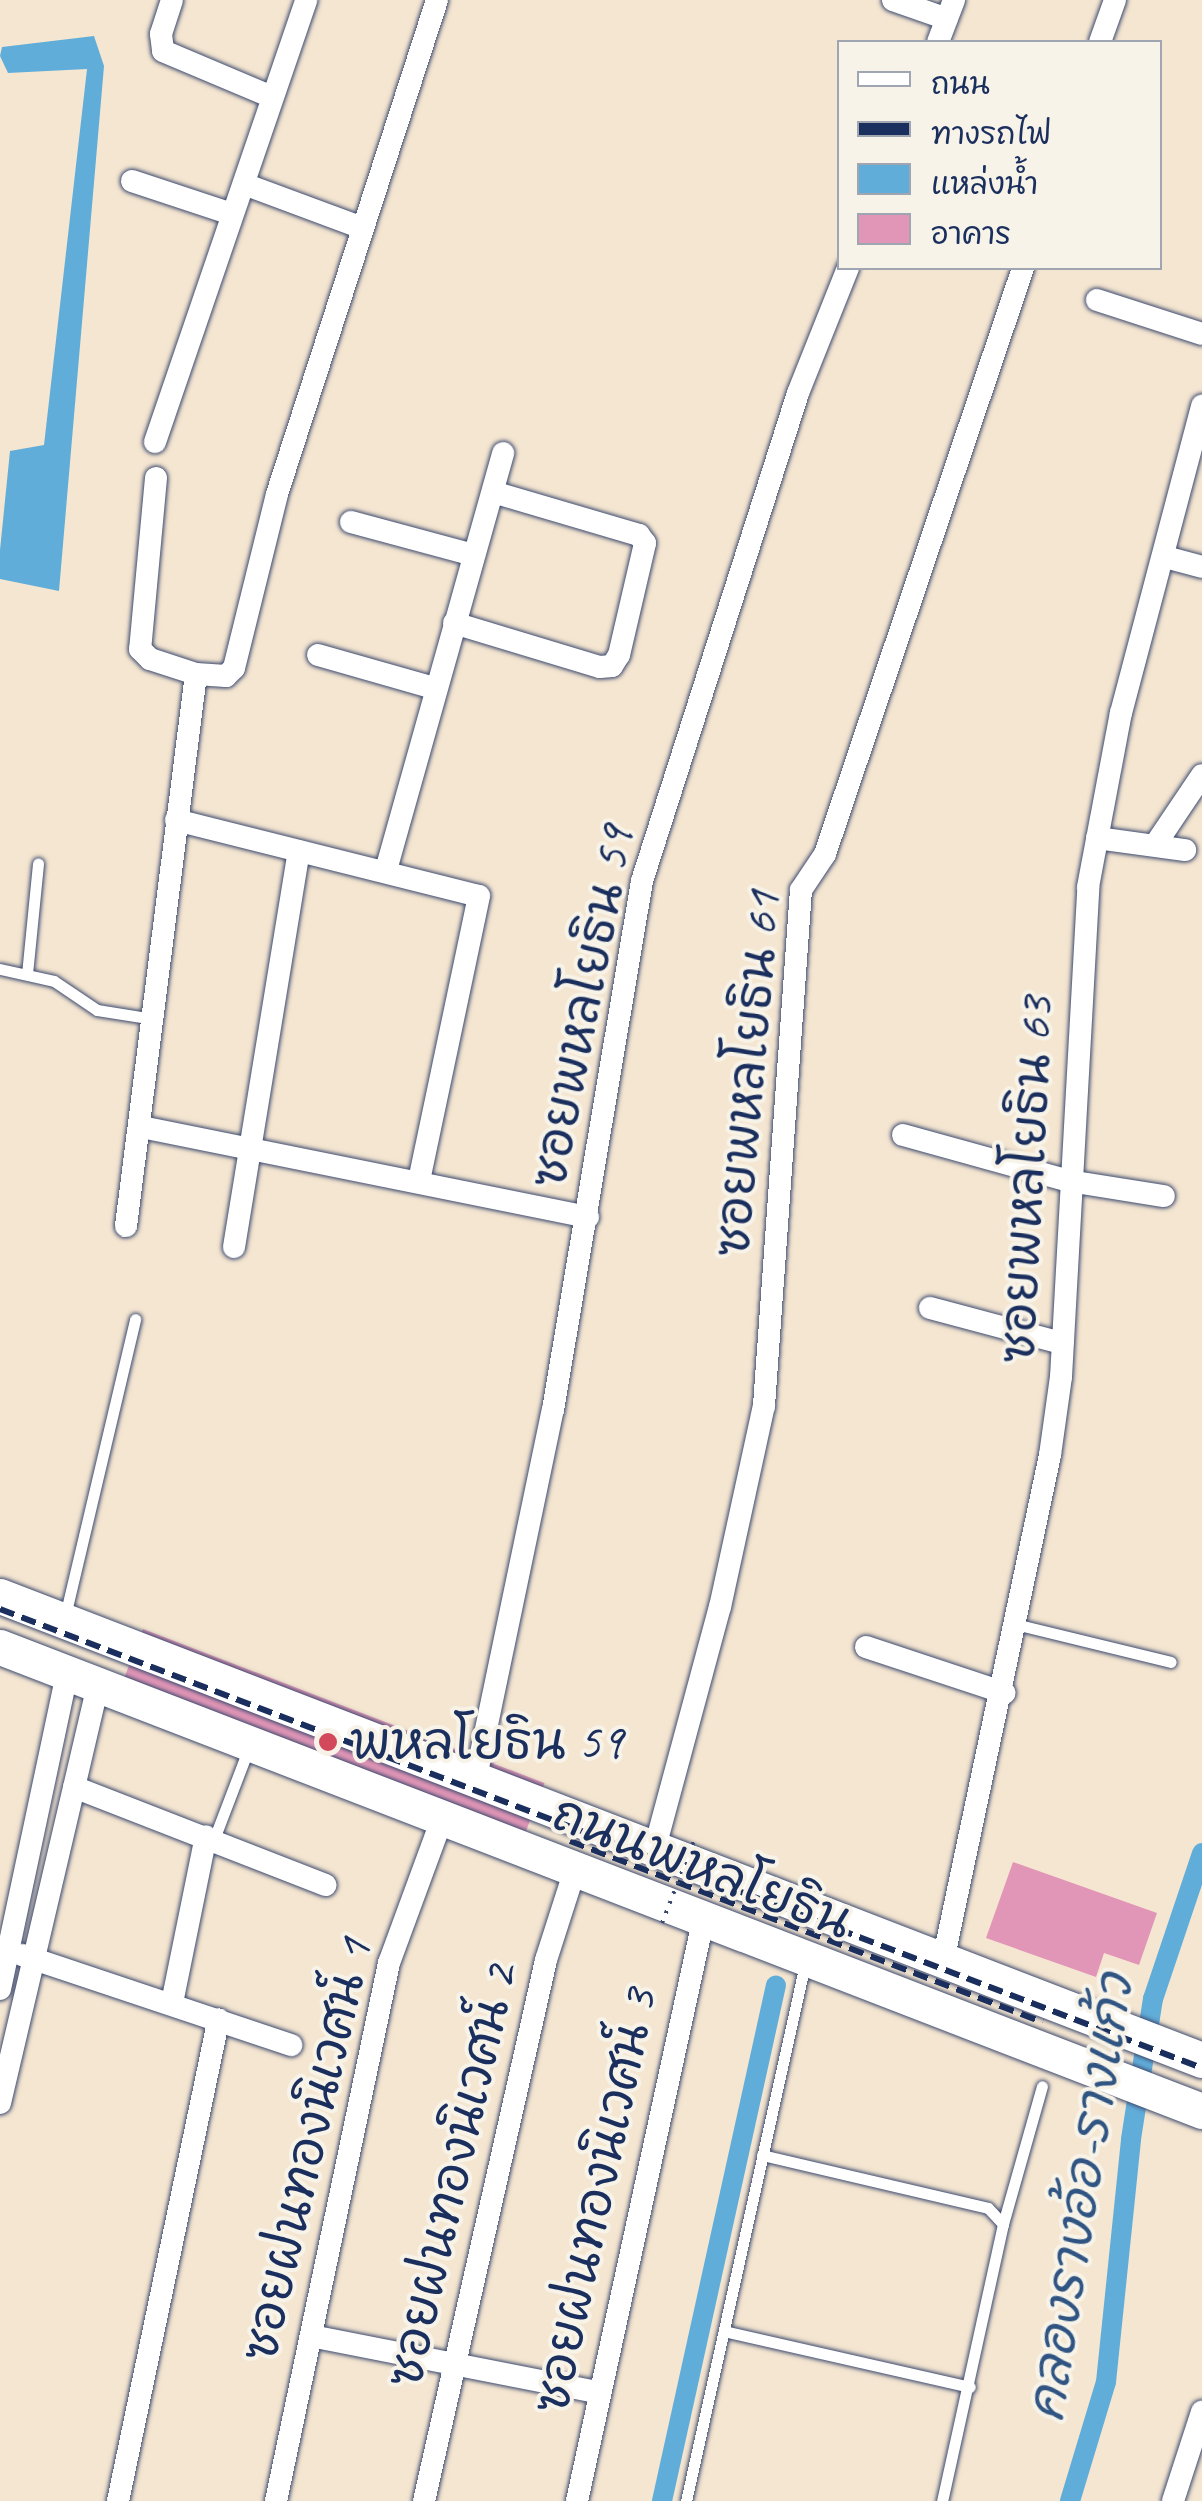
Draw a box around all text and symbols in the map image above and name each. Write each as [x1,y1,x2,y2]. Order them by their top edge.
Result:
legend [837,40,1162,270]
text: ถนน [931,65,990,103]
text: ทางรถไฟ [931,115,1052,153]
text: แหล่งน้ำ [931,165,1038,203]
text: อาคาร [931,215,1011,253]
street label: ซอยพหลโยธิน 59 [518,821,646,1193]
street label: ซอยพหลโยธิน 61 [701,889,793,1259]
street label: ซอยพหลโยธิน 63 [986,995,1066,1365]
place label: พหลโยธิน 59 [350,1712,623,1772]
marker: พหลโยธิน 59 [315,1729,341,1755]
street label: ถนนพหลโยธิน [544,1782,860,1952]
street label: ซอยฝนทองนิเวศน์ 1 [229,1933,385,2367]
street label: ซอยฝนทองนิเวศน์ 2 [374,1959,530,2393]
water label: คลองรางอ้อ-รางแก้ว [1015,1971,1147,2425]
street label: ซอยฝนทองนิเวศน์ 3 [521,1984,669,2418]

